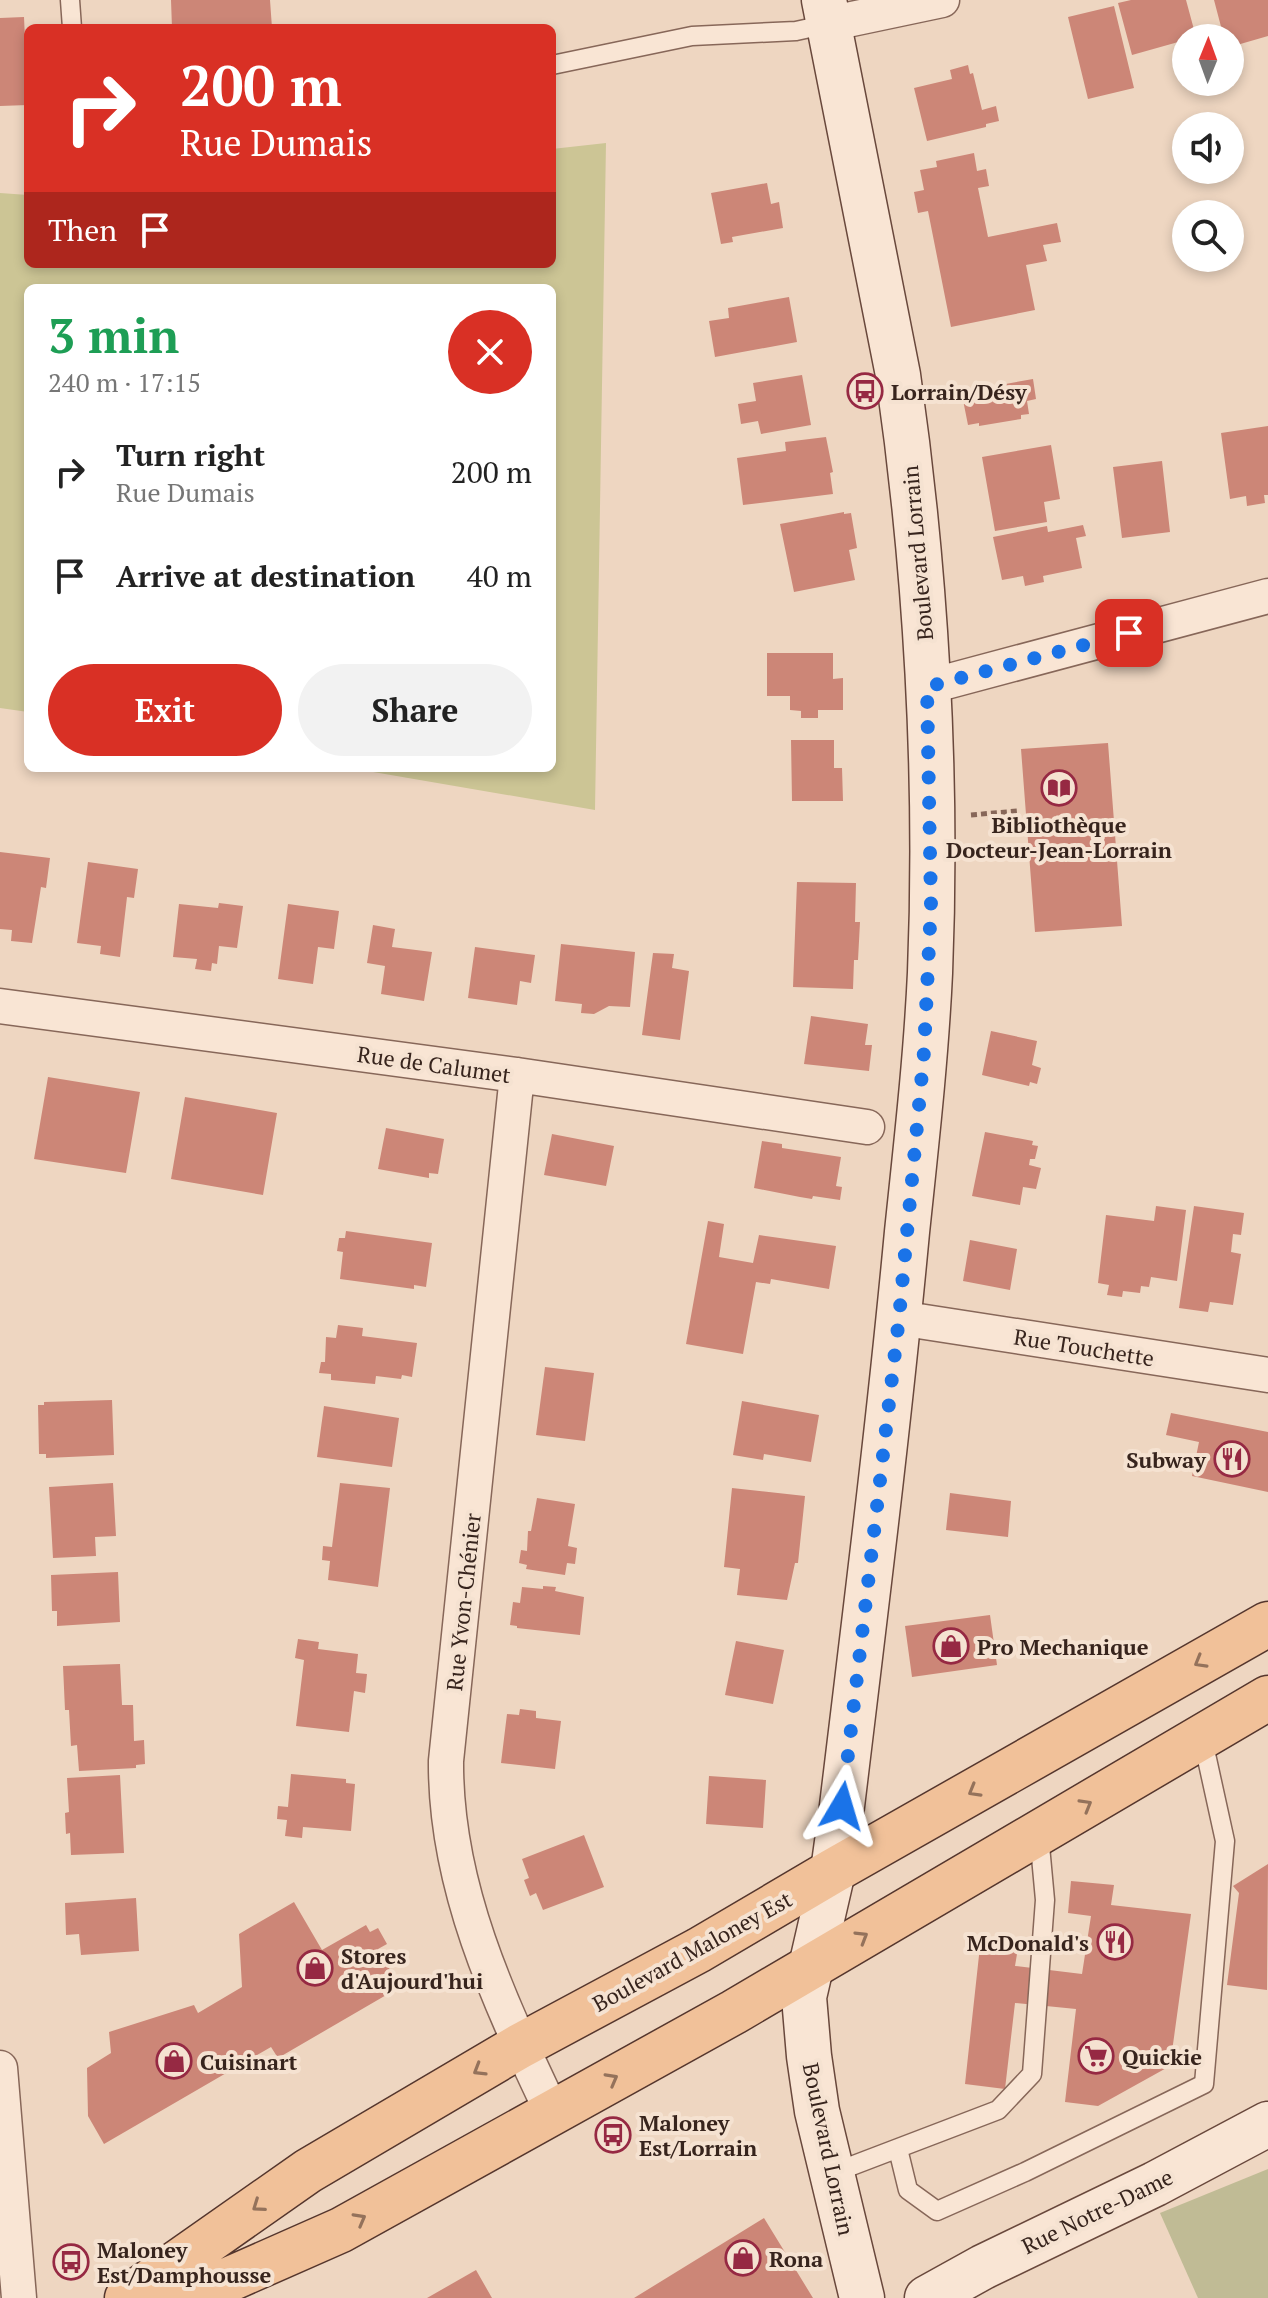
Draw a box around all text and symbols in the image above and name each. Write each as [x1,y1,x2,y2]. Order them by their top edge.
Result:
north arrow [1172,24,1244,96]
map controls [1172,24,1244,272]
text: 200 m [180,48,342,122]
icon: right [48,56,152,160]
button: sound [1172,112,1244,184]
text: Rue Dumais [180,119,372,166]
button: search [1172,200,1244,272]
icon: arrive [133,208,177,252]
text: Then [48,210,117,250]
text: 3 min [48,303,179,367]
button: close [448,310,532,394]
text: 240 m · 17:15 [48,365,201,399]
bus stop icon: Lorrain/Désy [846,372,884,410]
place label: Lorrain/Désy [891,377,1027,406]
text: Turn right [116,435,265,475]
icon: right [48,450,92,494]
text: 200 m [451,452,532,492]
street label: Boulevard Lorrain [895,464,939,642]
text: Rue Dumais [116,475,255,509]
icon: arrive [48,554,92,598]
text: Arrive at destination [116,556,415,596]
text: 40 m [467,556,532,596]
pin [1095,599,1163,667]
icon: arrive [1107,611,1151,655]
button: Exit [48,664,282,756]
button: Share [298,664,532,756]
library icon: Bibliothèque Docteur-Jean-Lorrain [1040,769,1078,807]
place label: Bibliothèque Docteur-Jean-Lorrain [946,810,1172,864]
street label: Rue de Calumet [356,1039,512,1089]
street label: Rue Touchette [1012,1322,1156,1372]
restaurant icon: Subway [1213,1440,1251,1478]
place label: Subway [1126,1445,1206,1474]
street label: Rue Yvon-Chénier [439,1511,487,1692]
shop icon: Pro Mechanique [932,1627,970,1665]
place label: Pro Mechanique [977,1632,1149,1661]
one-way arrow [1194,1652,1209,1668]
position arrow [800,1764,884,1848]
one-way arrow [968,1781,982,1796]
one-way arrow [1077,1799,1092,1815]
street label: Boulevard Maloney Est [587,1884,797,2018]
restaurant icon: McDonald's [1096,1923,1134,1961]
place label: McDonald's [967,1928,1089,1957]
one-way arrow [853,1931,868,1947]
place label: Stores d'Aujourd'hui [341,1941,483,1995]
shop icon: Stores d'Aujourd'hui [296,1949,334,1987]
supermarket icon: Quickie [1077,2037,1115,2075]
shop icon: Cuisinart [155,2042,193,2080]
place label: Quickie [1122,2042,1202,2071]
place label: Cuisinart [200,2047,297,2076]
one-way arrow [474,2060,488,2075]
street label: Boulevard Lorrain [797,2060,861,2238]
one-way arrow [603,2073,617,2089]
place label: Maloney Est/Lorrain [639,2108,757,2162]
bus stop icon: Maloney Est/Lorrain [594,2116,632,2154]
street label: Rue Notre-Dame [1017,2162,1177,2260]
one-way arrow [253,2196,267,2211]
one-way arrow [351,2213,366,2229]
place label: Maloney Est/Damphousse [97,2235,271,2289]
shop icon: Rona [724,2239,762,2277]
bus stop icon: Maloney Est/Damphousse [52,2243,90,2281]
place label: Rona [769,2244,823,2273]

